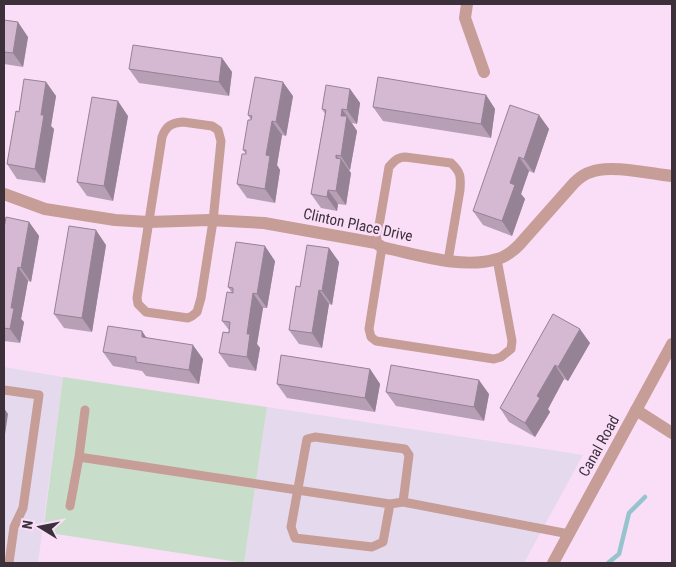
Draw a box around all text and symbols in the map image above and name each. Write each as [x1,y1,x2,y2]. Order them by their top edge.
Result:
street label: Clinton Place Drive [302,205,414,245]
street label: Canal Road [575,412,623,480]
north arrow [15,502,65,552]
text: N [19,519,36,530]

